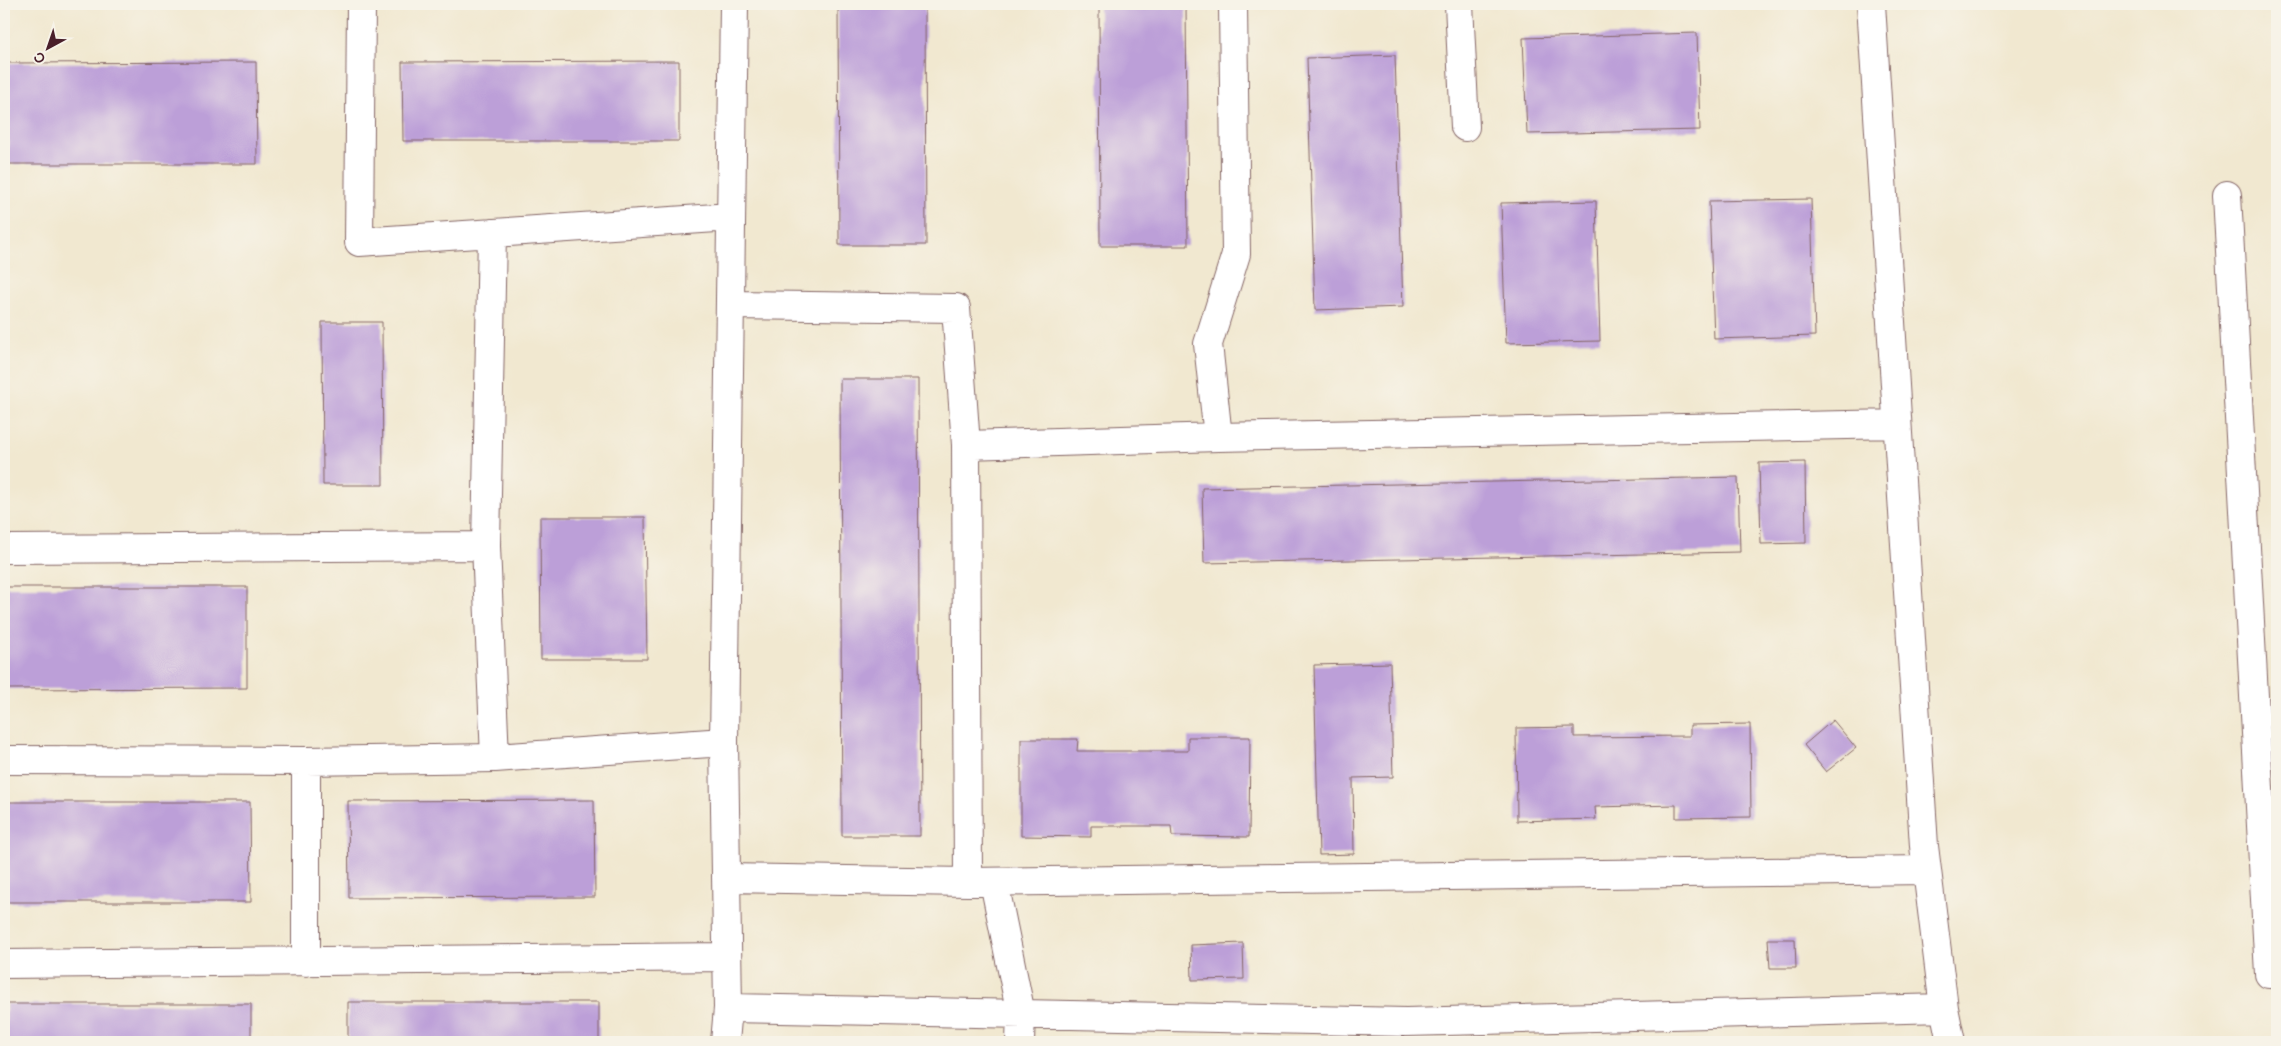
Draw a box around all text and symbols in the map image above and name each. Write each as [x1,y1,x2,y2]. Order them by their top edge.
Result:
north arrow [22,22,72,72]
text: С [31,48,49,67]

